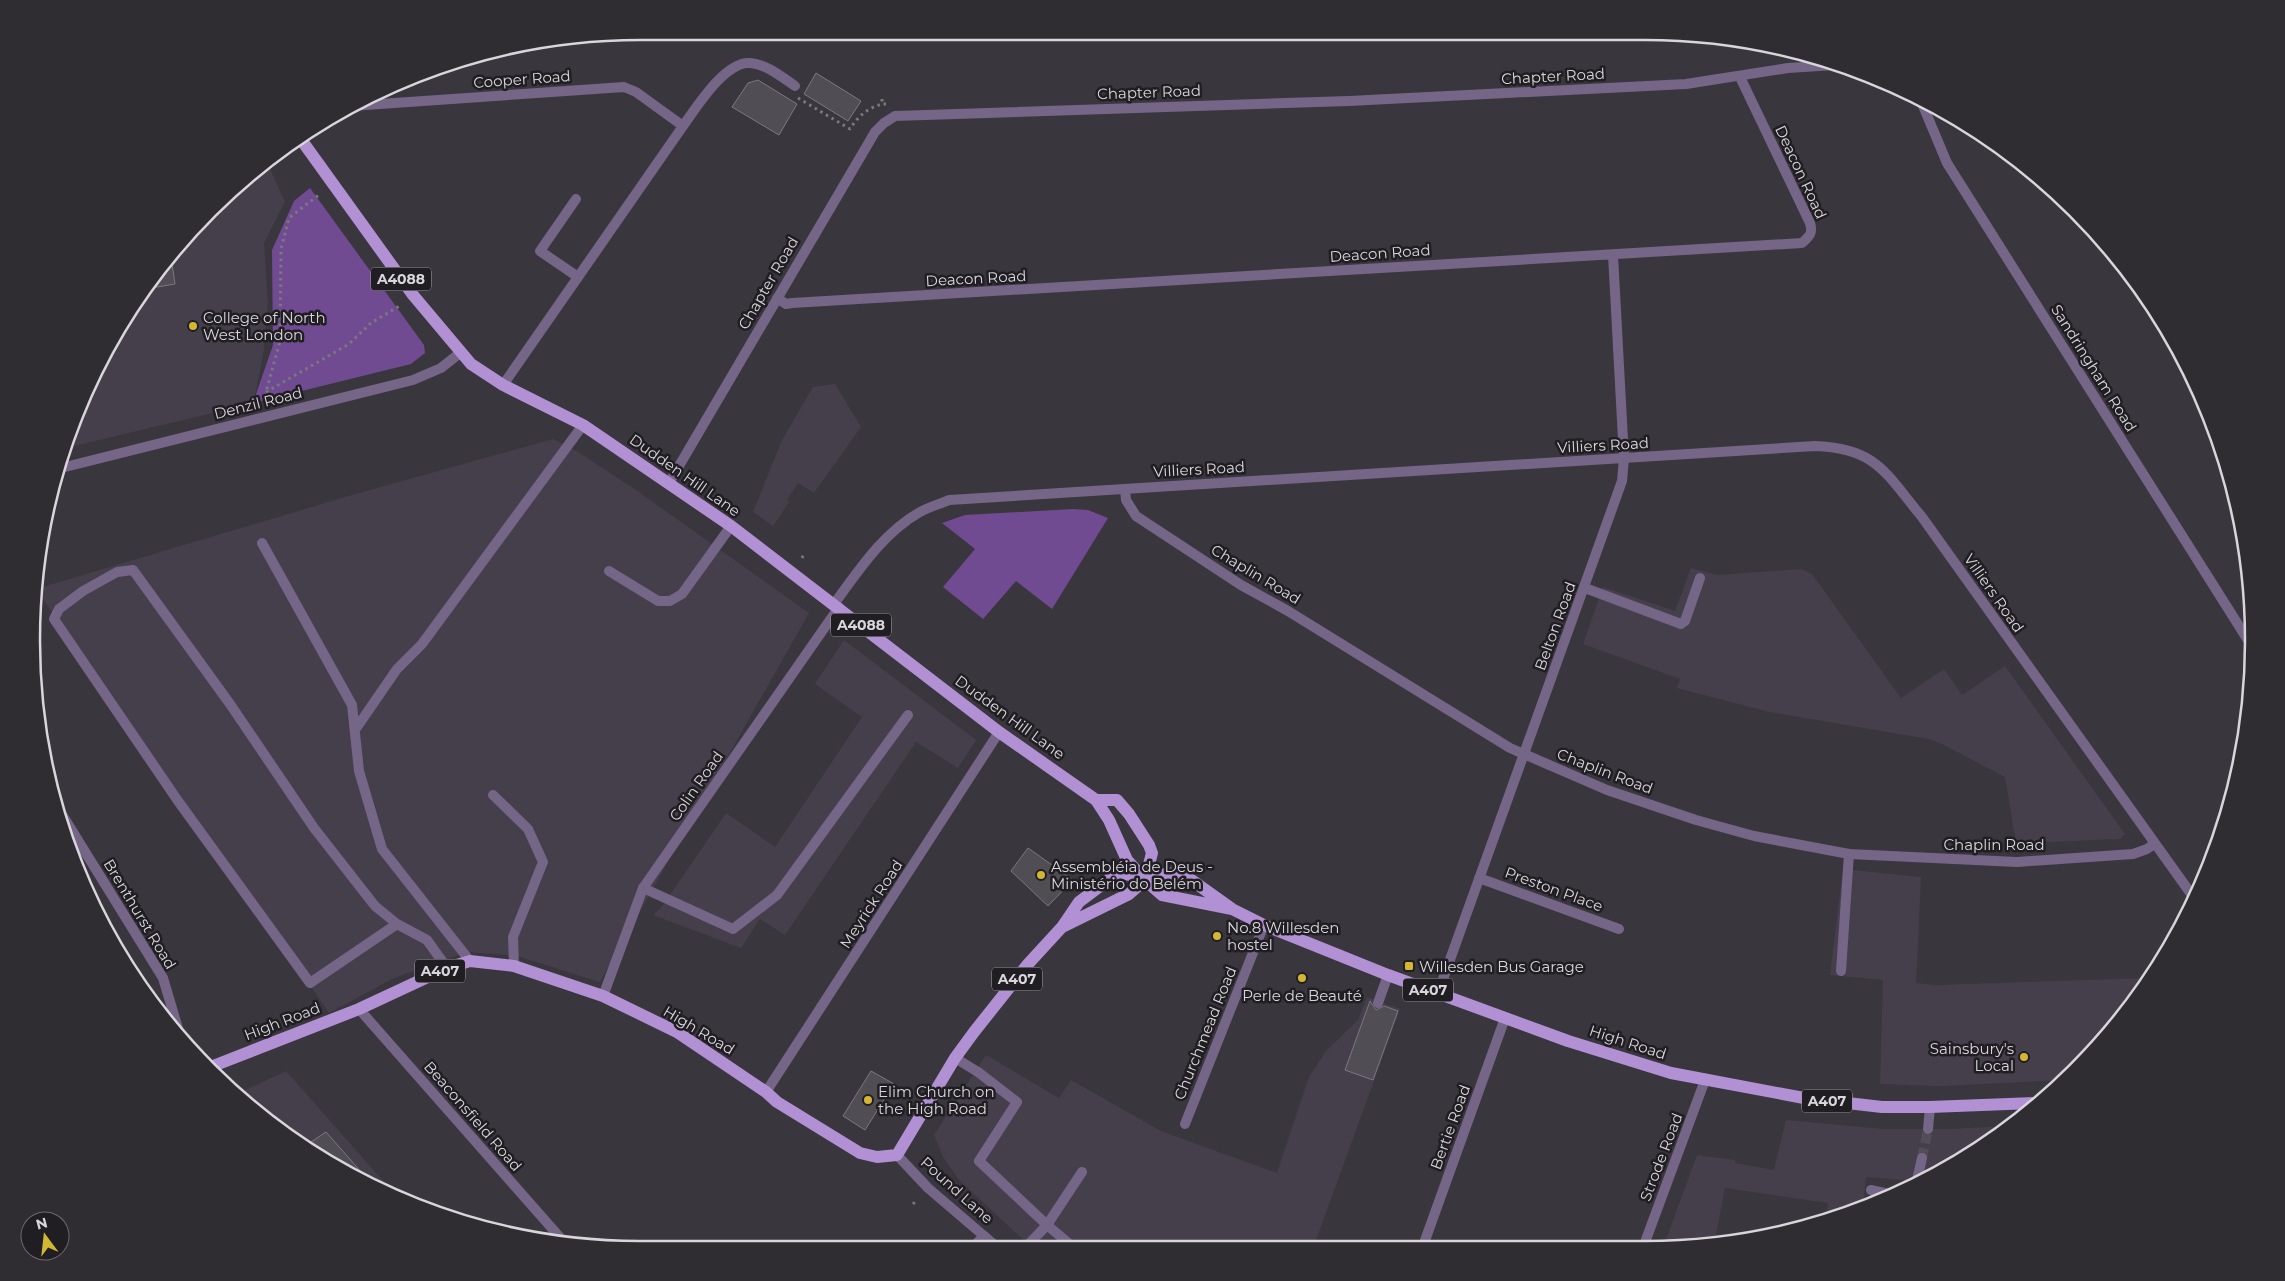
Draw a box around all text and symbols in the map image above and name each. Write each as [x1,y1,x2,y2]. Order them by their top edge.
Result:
street label: Chapter Road [1501,64,1605,88]
street label: Cooper Road [473,66,571,92]
street label: Chapter Road [1097,81,1201,103]
street label: Deacon Road [1771,122,1831,222]
street label: Chapter Road [734,233,802,333]
street label: Deacon Road [1329,240,1431,266]
street label: Deacon Road [925,266,1027,290]
road number: A4088 [371,268,431,290]
street label: Sandringham Road [2047,301,2141,435]
place label: College of North West London [203,308,326,344]
marker: College of North West London [187,320,199,332]
street label: Denzil Road [212,383,304,423]
street label: Dudden Hill Lane [626,430,744,520]
street label: Villiers Road [1557,433,1649,457]
street label: Villiers Road [1153,457,1245,481]
street label: Chaplin Road [1208,540,1304,608]
street label: Villiers Road [1960,550,2028,636]
street label: Belton Road [1530,579,1580,673]
road number: A4088 [831,614,891,636]
street label: Dudden Hill Lane [951,671,1069,763]
street label: Chaplin Road [1554,744,1656,798]
street label: Colin Road [665,747,727,825]
street label: Chaplin Road [1943,835,2045,854]
street label: Brenthurst Road [100,855,180,973]
street label: Meyrick Road [835,856,907,952]
place label: Assembléia de Deus - Ministério do Belém [1051,857,1213,893]
street label: Preston Place [1502,862,1606,916]
marker: Assembléia de Deus - Ministério do Belém [1035,869,1047,881]
place label: No.8 Willesden hostel [1227,918,1339,954]
marker: No.8 Willesden hostel [1211,930,1223,942]
place label: Willesden Bus Garage [1419,957,1584,976]
road number: A407 [415,959,465,982]
marker: Willesden Bus Garage [1403,960,1415,972]
street label: Churchmead Road [1170,964,1240,1102]
road number: A407 [992,968,1042,991]
marker: Perle de Beauté [1296,972,1308,984]
road number: A407 [1403,978,1453,1002]
place label: Perle de Beauté [1242,986,1362,1005]
street label: High Road [241,998,323,1044]
street label: High Road [660,1001,738,1059]
street label: High Road [1587,1021,1669,1063]
place label: Sainsbury's Local [1930,1039,2014,1075]
marker: Sainsbury's Local [2018,1051,2030,1063]
street label: Beaconsfield Road [420,1057,526,1175]
place label: Elim Church on the High Road [878,1082,995,1118]
street label: Bertie Road [1426,1082,1474,1172]
road number: A407 [1802,1090,1852,1112]
marker: Elim Church on the High Road [862,1094,874,1106]
street label: Strode Road [1635,1110,1687,1204]
street label: Pound Lane [917,1152,997,1228]
north arrow [20,1211,70,1261]
text: N [34,1213,49,1234]

